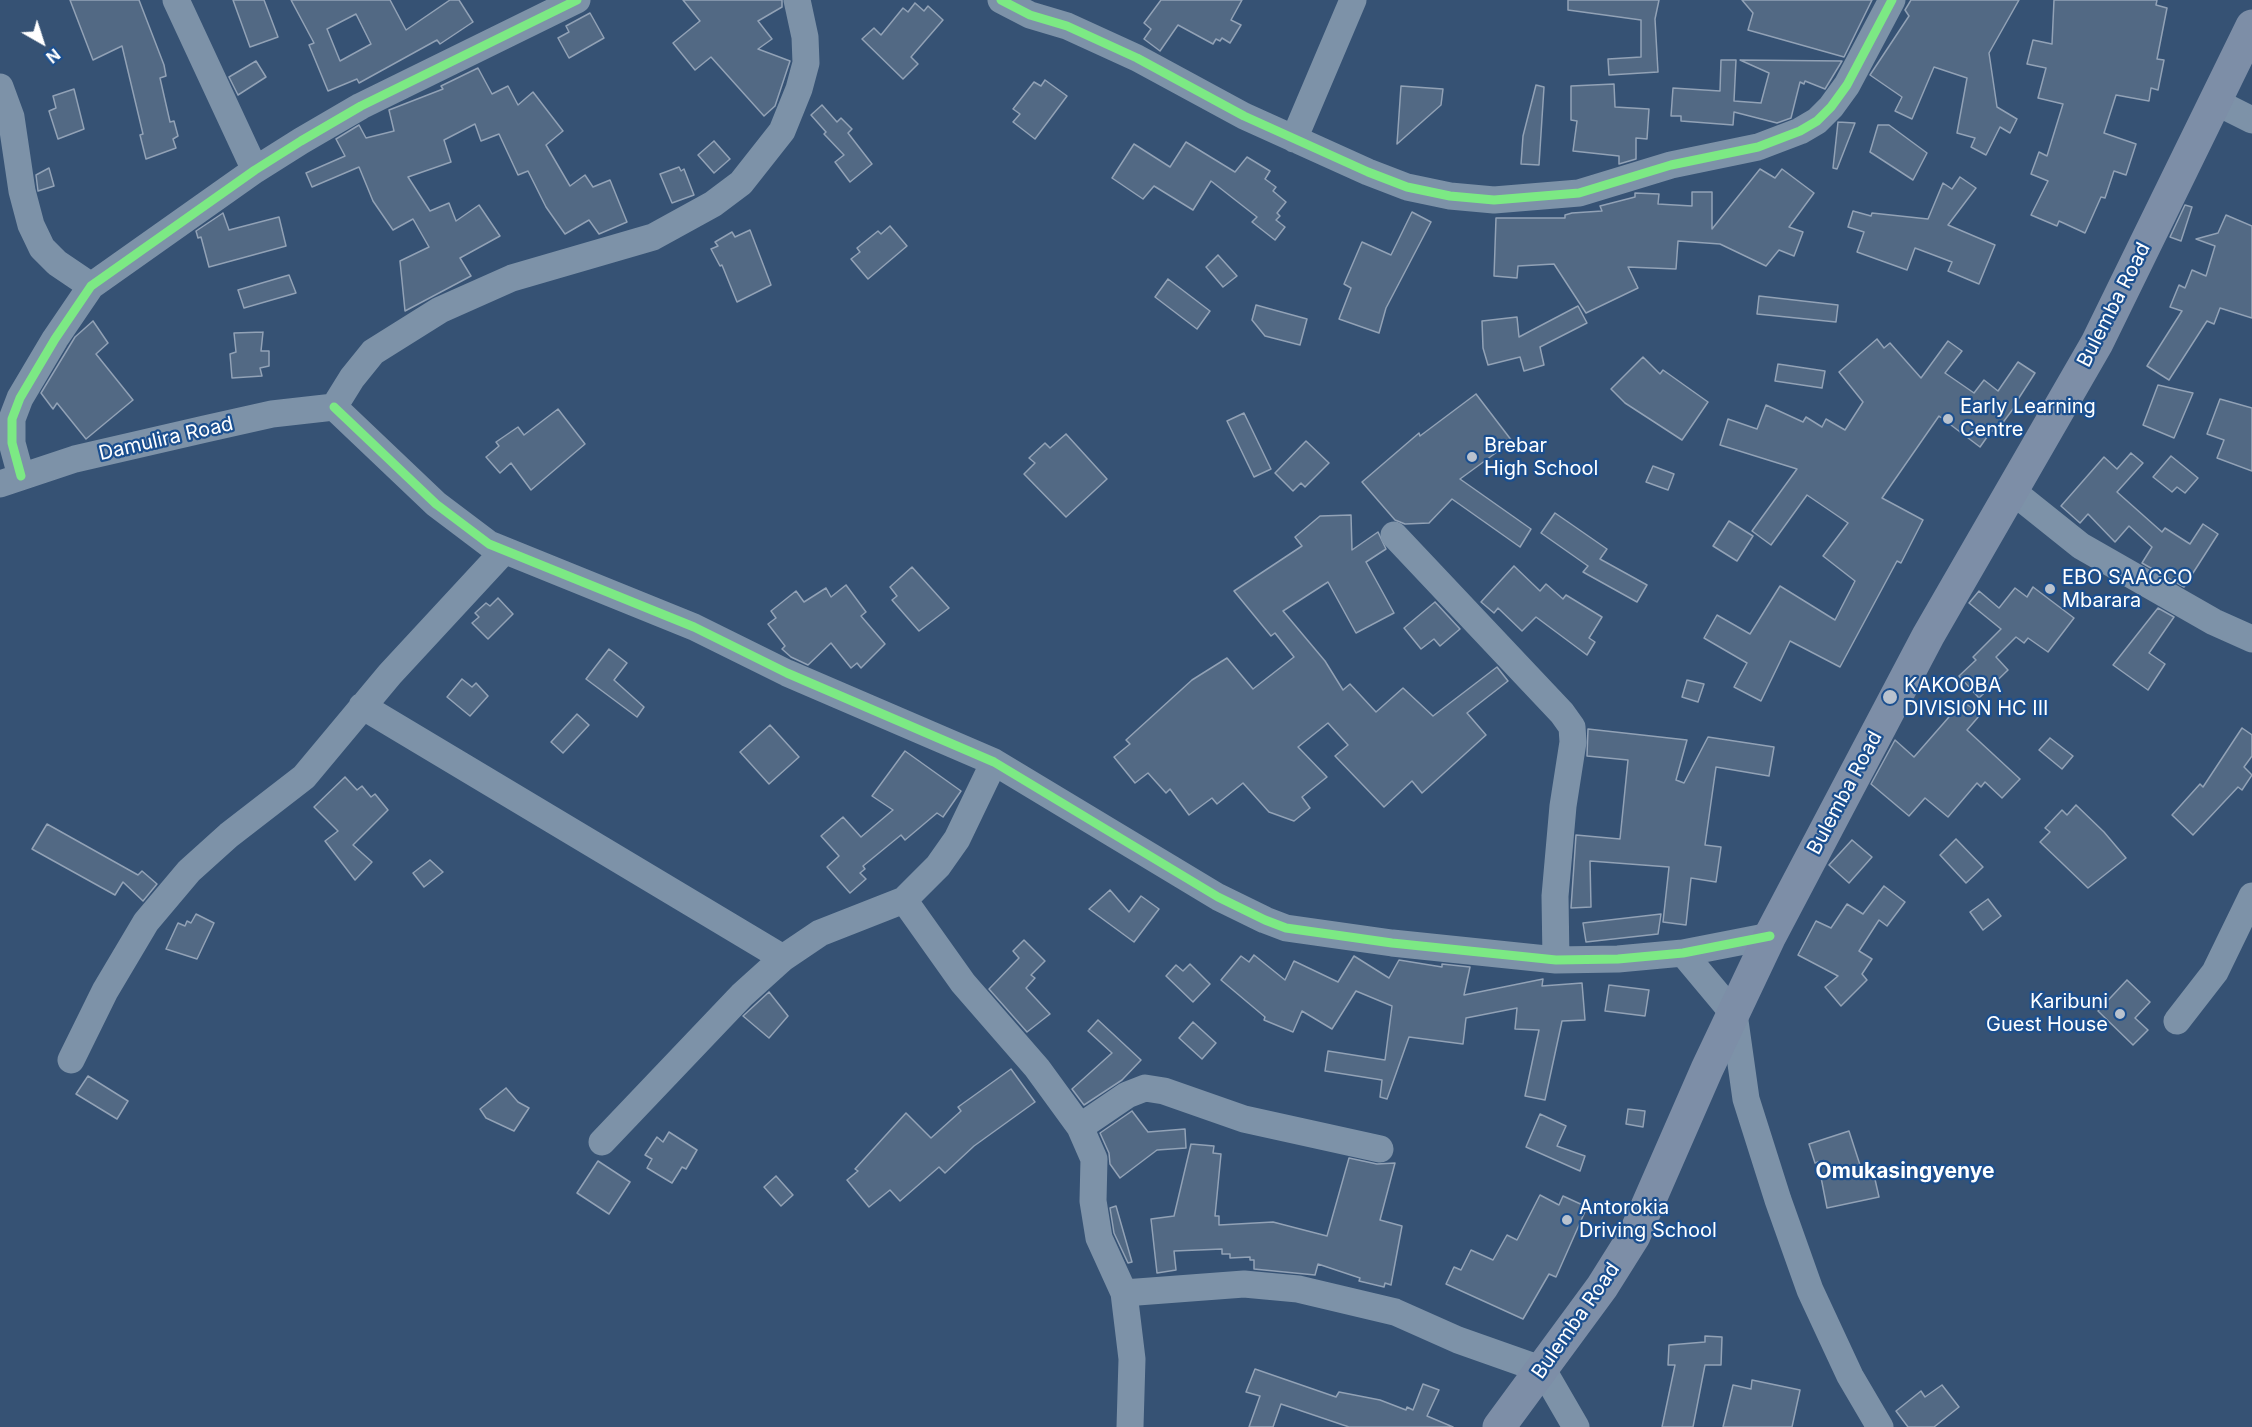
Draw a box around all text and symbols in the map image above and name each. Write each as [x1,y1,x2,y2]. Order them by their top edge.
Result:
north arrow [12,12,72,72]
text: N [42,44,64,68]
street label: Bulemba Road [2072,239,2156,371]
place label: Early Learning Centre [1960,395,2096,442]
street label: Damulira Road [96,412,236,466]
marker: Early Learning Centre [1941,412,1955,426]
place label: Brebar High School [1484,434,1598,481]
marker: Brebar High School [1465,450,1479,464]
place label: EBO SAACCO Mbarara [2062,566,2193,613]
marker: EBO SAACCO Mbarara [2043,582,2057,596]
place label: KAKOOBA DIVISION HC III [1904,674,2048,721]
marker: KAKOOBA DIVISION HC III [1881,688,1899,706]
street label: Bulemba Road [1802,727,1888,859]
place label: Karibuni Guest House [1986,990,2108,1037]
marker: Karibuni Guest House [2113,1007,2127,1021]
district label: Omukasingyenye [1816,1159,1994,1185]
place label: Antorokia Driving School [1579,1196,1717,1243]
marker: Antorokia Driving School [1560,1213,1574,1227]
street label: Bulemba Road [1527,1258,1625,1384]

